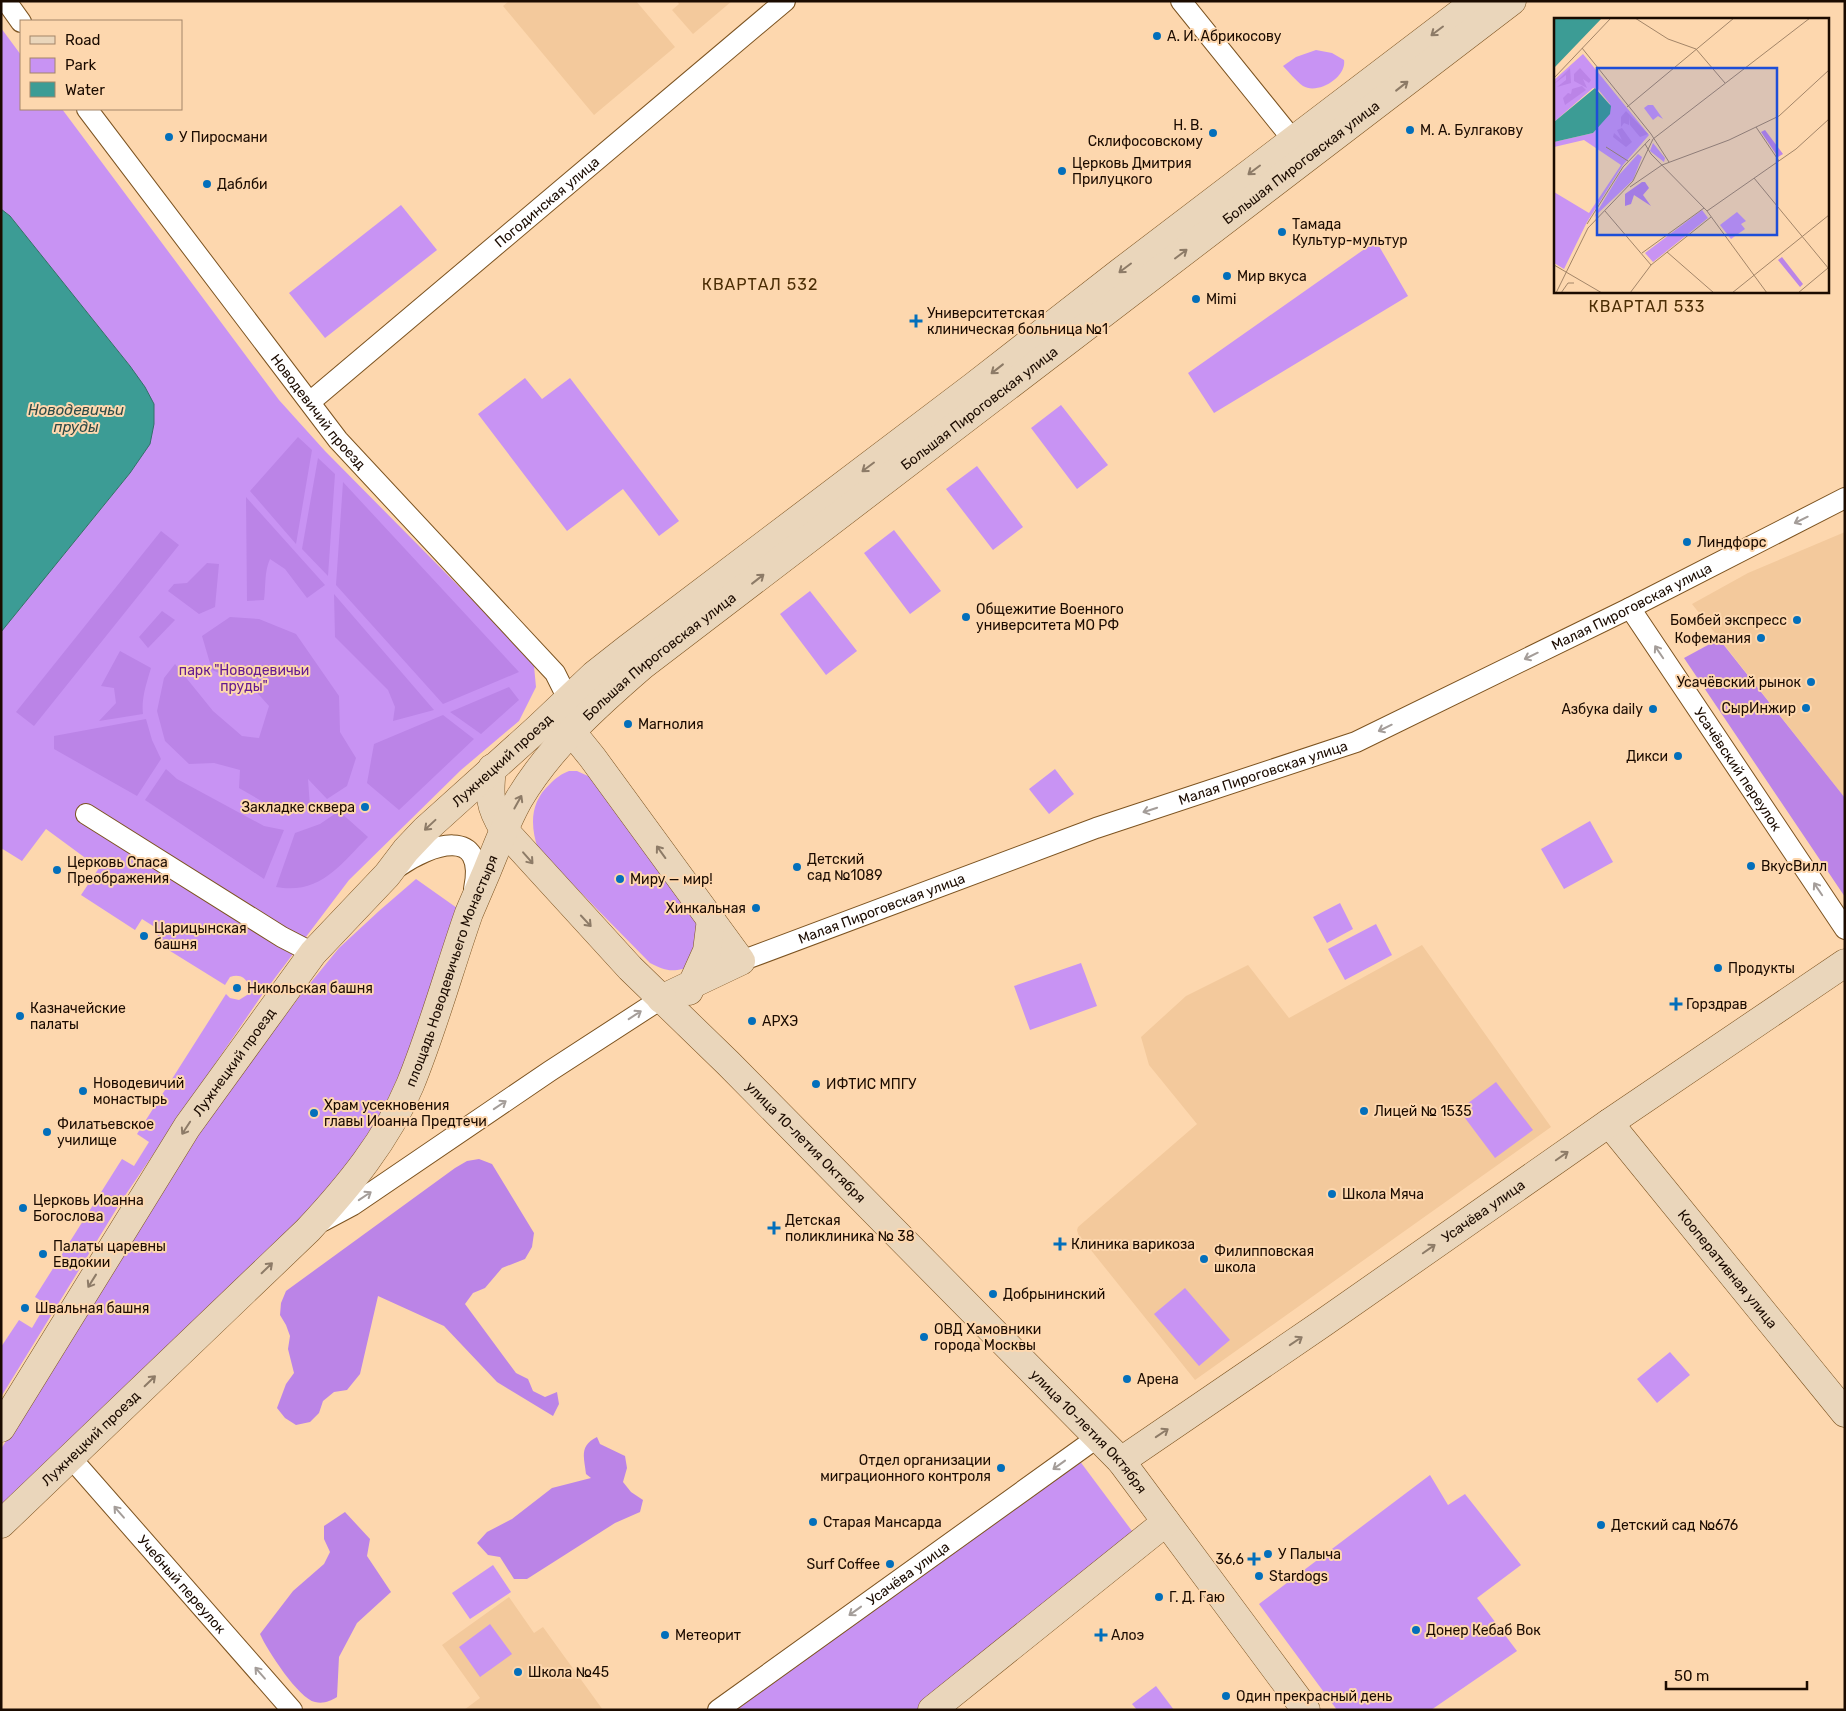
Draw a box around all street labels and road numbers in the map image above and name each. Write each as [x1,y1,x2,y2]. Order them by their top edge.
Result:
street label: Большая Пироговская улица [1219,97,1383,228]
street label: Погодинская улица [491,153,603,251]
street label: Большая Пироговская улица [898,343,1061,474]
street label: Новодевичий проезд [267,351,369,473]
street label: Малая Пироговская улица [1549,560,1715,654]
street label: Большая Пироговская улица [579,589,740,724]
street label: Усачёвский переулок [1690,705,1785,835]
street label: Лужнецкий проезд [449,711,556,811]
street label: Малая Пироговская улица [1177,737,1350,809]
street label: площадь Новодевичьего Монастыря [402,853,502,1089]
street label: Малая Пироговская улица [796,870,967,948]
street label: Лужнецкий проезд [189,1005,279,1120]
street label: улица 10-летия Октября [742,1078,869,1206]
street label: Усачёва улица [1438,1177,1528,1246]
street label: Кооперативная улица [1674,1206,1781,1332]
street label: улица 10-летия Октября [1026,1366,1150,1497]
street label: Лужнецкий проезд [38,1388,144,1490]
street label: Учебный переулок [134,1532,229,1638]
street label: Усачёва улица [864,1538,953,1609]

